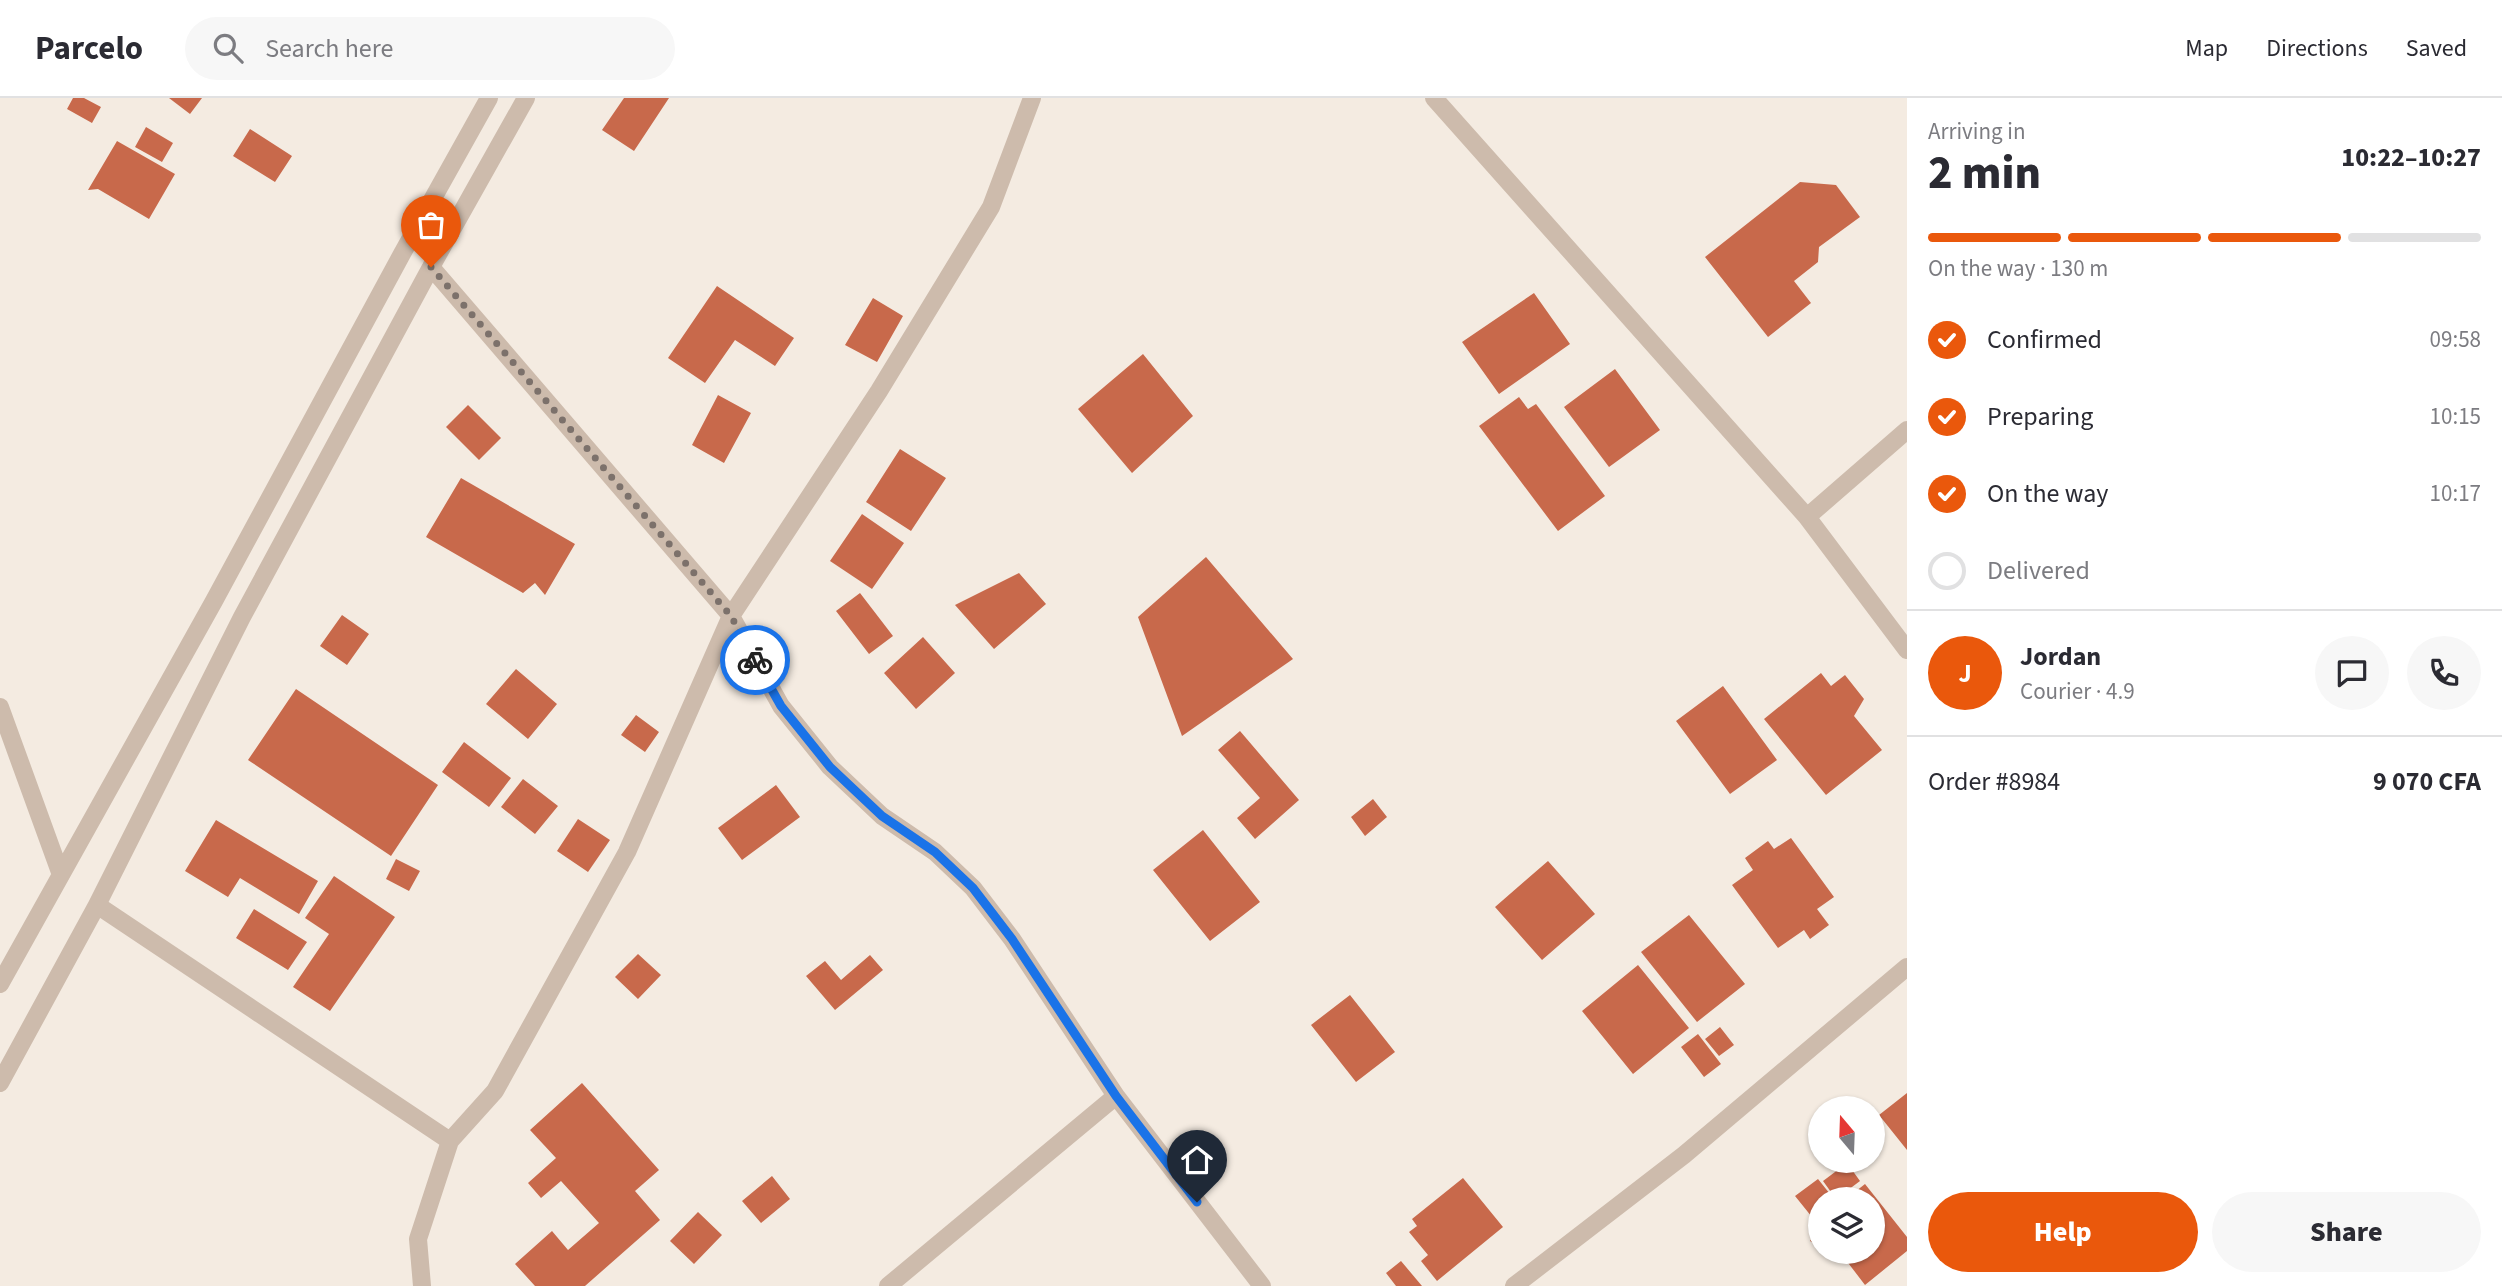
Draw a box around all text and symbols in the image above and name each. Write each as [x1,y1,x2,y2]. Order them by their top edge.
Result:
search box [185,17,675,80]
text: Parcelo [35,25,143,72]
icon: search [209,29,247,67]
text: Search here [265,30,393,67]
text: Map [2185,31,2228,66]
text: Directions [2266,31,2368,66]
text: Saved [2406,31,2467,66]
text: Arriving in [1928,115,2026,148]
text: 10:22–10:27 [2341,139,2481,176]
text: 2 min [1928,141,2041,206]
pin [401,195,461,267]
icon: bag [412,206,450,244]
text: On the way · 130 m [1928,252,2108,285]
icon: check [1928,321,1966,359]
text: Confirmed [1987,321,2102,358]
text: 09:58 [2430,323,2481,356]
icon: check [1928,398,1966,436]
text: Preparing [1987,398,2093,435]
text: 10:15 [2430,400,2481,433]
icon: check [1928,475,1966,513]
text: On the way [1987,475,2108,512]
text: 10:17 [2430,477,2481,510]
text: Delivered [1987,552,2090,589]
courier [720,625,790,695]
button: chat [2315,636,2389,710]
button: phone [2407,636,2481,710]
text: Jordan [2020,638,2101,675]
icon: bike [736,641,774,679]
text: J [1958,655,1972,692]
text: Courier · 4.9 [2020,675,2135,708]
text: Order #8984 [1928,763,2060,800]
text: 9 070 CFA [2373,763,2481,800]
north arrow [1808,1096,1885,1172]
map controls [1808,1096,1885,1264]
pin [1167,1130,1227,1202]
icon: home [1178,1141,1216,1179]
button: layers [1808,1187,1885,1264]
button: Help [1928,1192,2198,1272]
button: Share [2212,1192,2481,1272]

